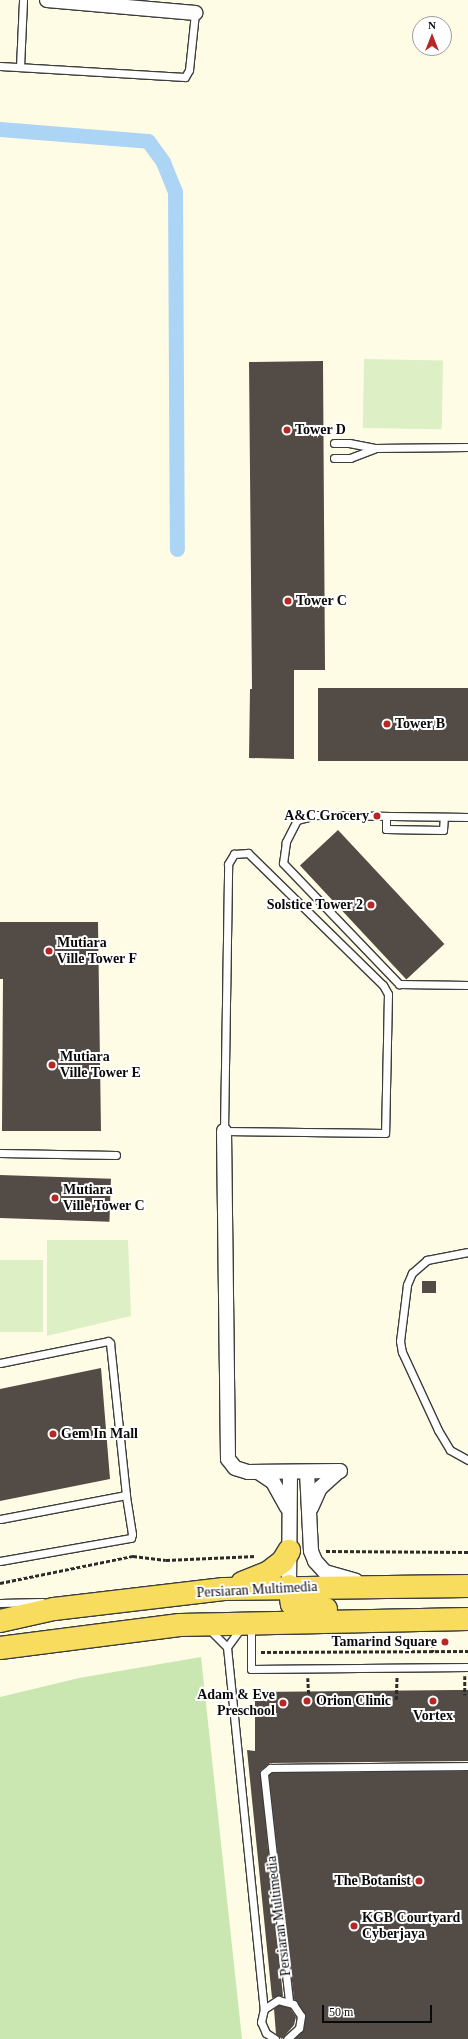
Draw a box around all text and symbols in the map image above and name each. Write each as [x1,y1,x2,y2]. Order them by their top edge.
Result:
north arrow [412,16,452,56]
text: N [428,19,436,31]
place label: Tower D [295,422,346,438]
marker: Tower D [282,425,292,435]
place label: Tower C [296,593,347,609]
marker: Tower C [283,596,293,606]
place label: Tower B [395,716,445,732]
marker: Tower B [382,719,392,729]
place label: A&C Grocery [284,808,369,824]
marker: A&C Grocery [372,811,382,821]
place label: Solstice Tower 2 [266,897,363,913]
marker: Solstice Tower 2 [366,900,376,910]
place label: Mutiara Ville Tower F [57,935,138,968]
marker: Mutiara Ville Tower F [44,946,54,956]
place label: Mutiara Ville Tower E [60,1049,141,1082]
marker: Mutiara Ville Tower E [47,1060,57,1070]
place label: Mutiara Ville Tower C [63,1182,145,1214]
marker: Mutiara Ville Tower C [50,1193,60,1203]
place label: Gem In Mall [61,1426,138,1442]
marker: Gem In Mall [48,1429,58,1439]
street label: Persiaran Multimedia [196,1578,318,1602]
place label: Tamarind Square [332,1634,437,1650]
marker: Tamarind Square [440,1637,450,1647]
place label: Adam & Eve Preschool [197,1687,275,1720]
place label: Orion Clinic [316,1693,391,1709]
marker: Orion Clinic [301,1695,313,1707]
marker: Vortex [428,1696,438,1706]
marker: Adam & Eve Preschool [278,1698,288,1708]
place label: Vortex [413,1708,453,1724]
street label: Persiaran Multimedia [263,1855,295,1977]
place label: The Botanist [334,1873,411,1889]
marker: The Botanist [414,1876,424,1886]
place label: KGB Courtyard Cyberjaya [362,1910,460,1942]
marker: KGB Courtyard Cyberjaya [349,1921,359,1931]
scale bar [324,1997,434,2023]
text: 50 m [329,2005,353,2019]

